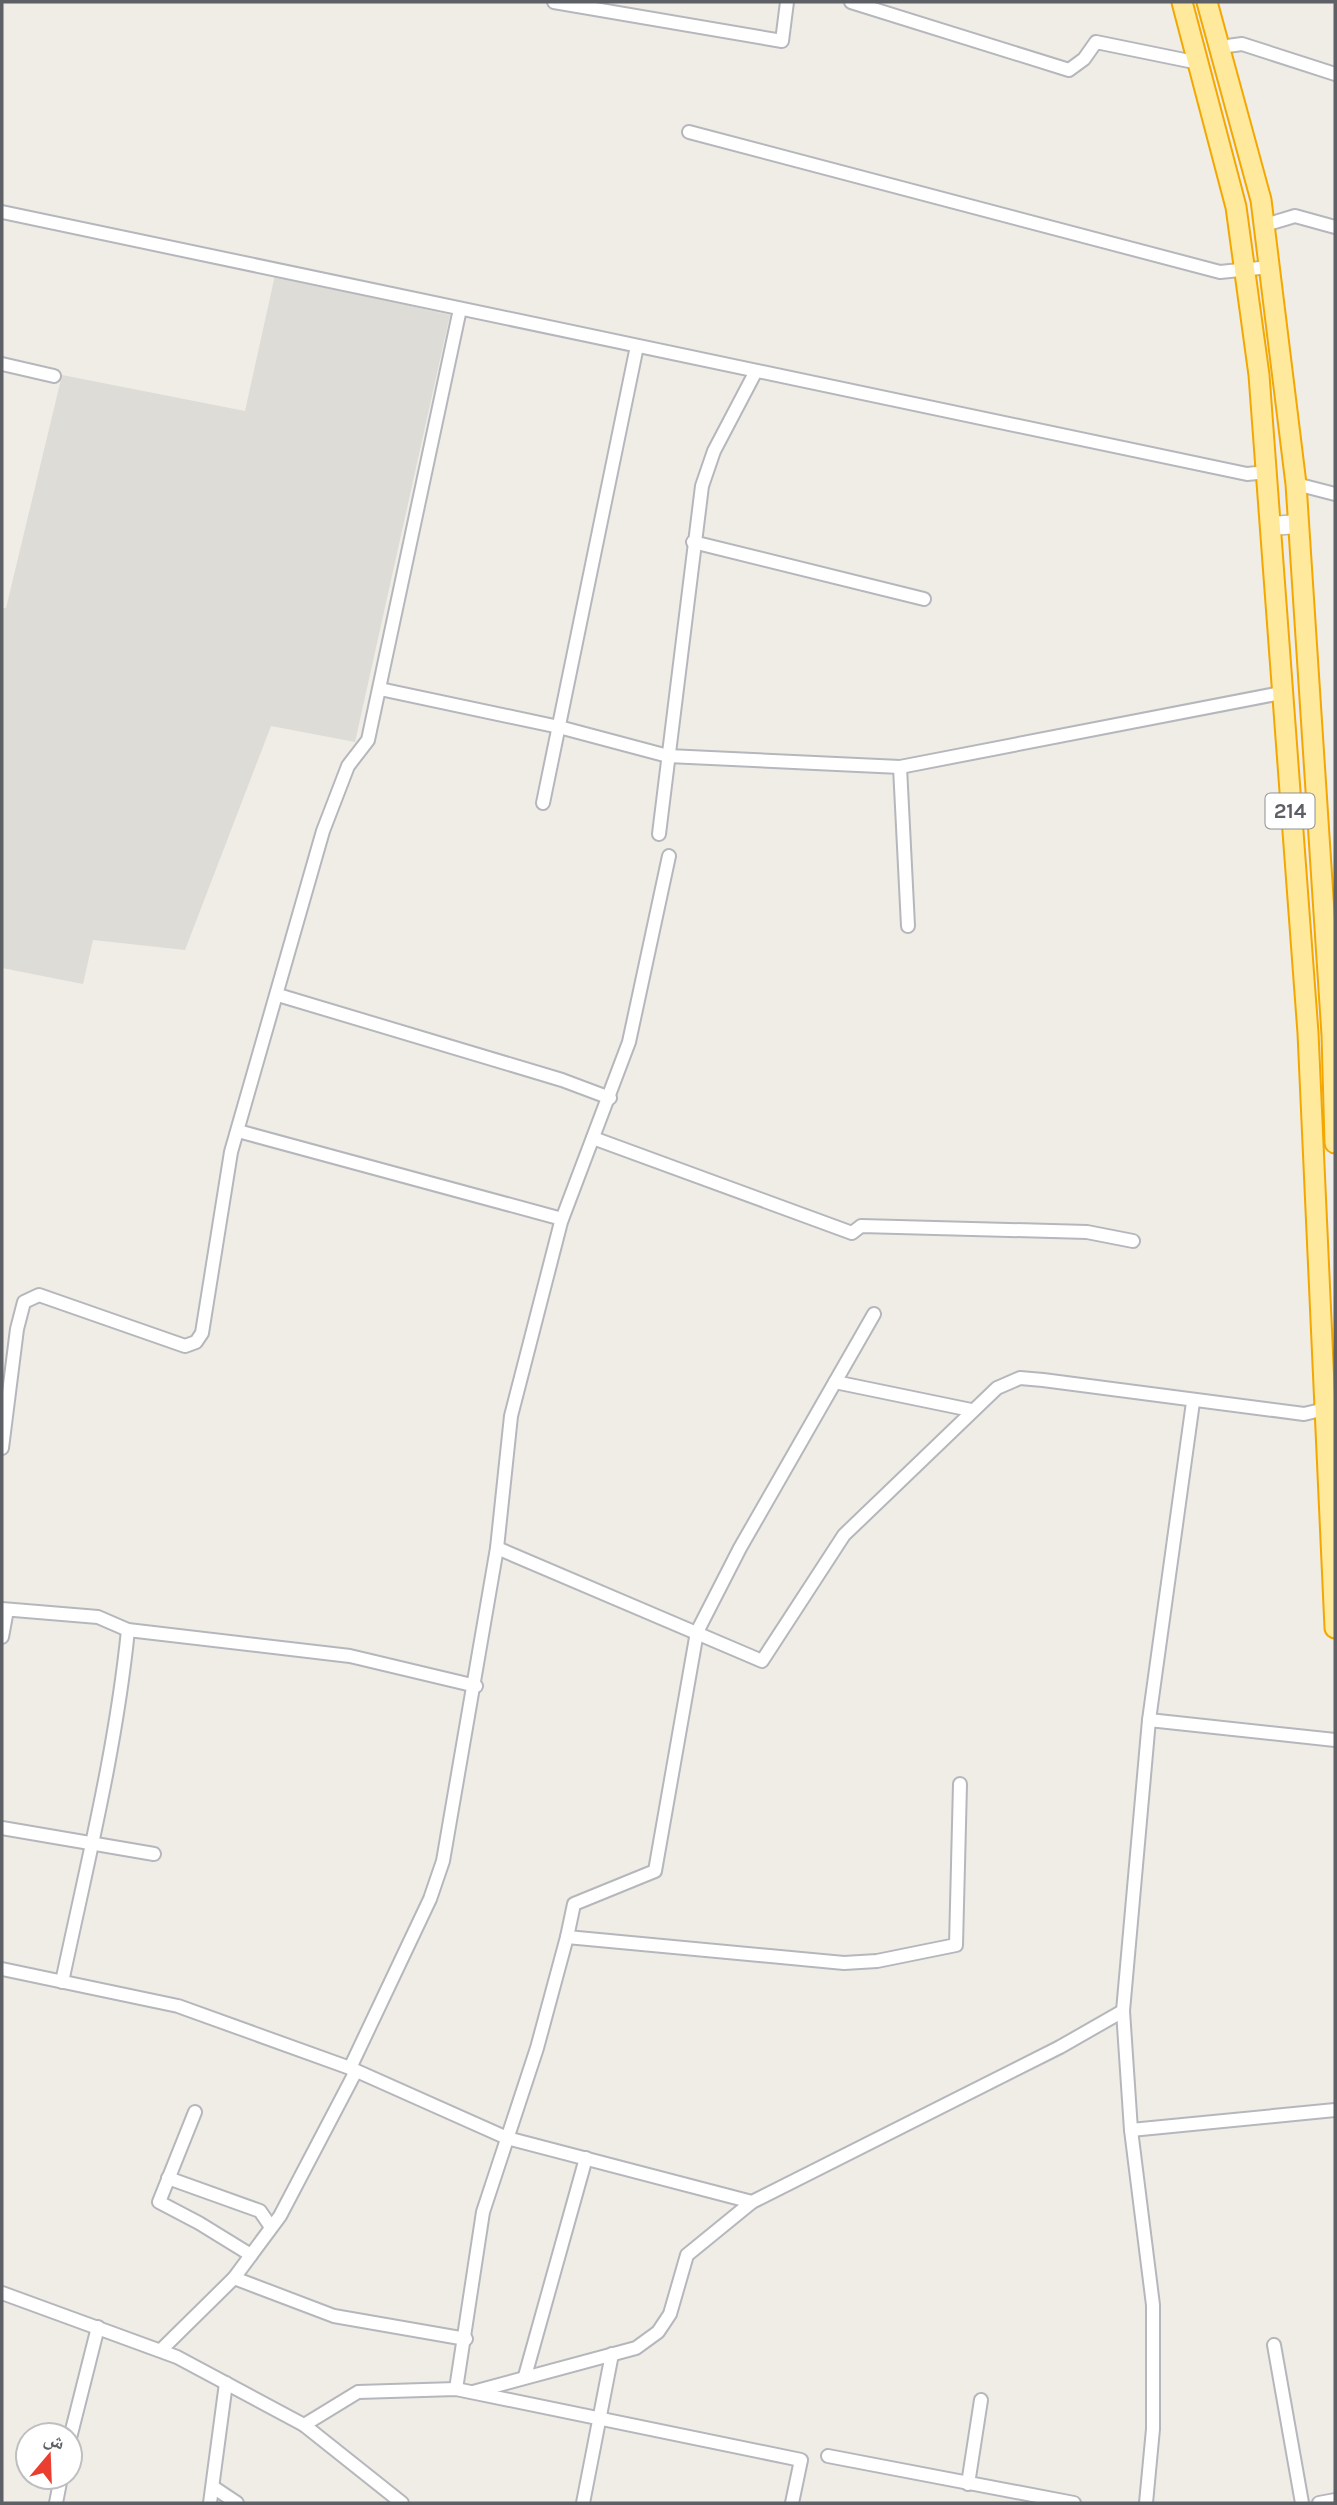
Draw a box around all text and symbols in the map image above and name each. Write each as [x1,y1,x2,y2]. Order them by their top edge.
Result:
road number: 214 [1266,794,1314,828]
north arrow [14,2421,84,2491]
text: ش [41,2427,67,2455]

